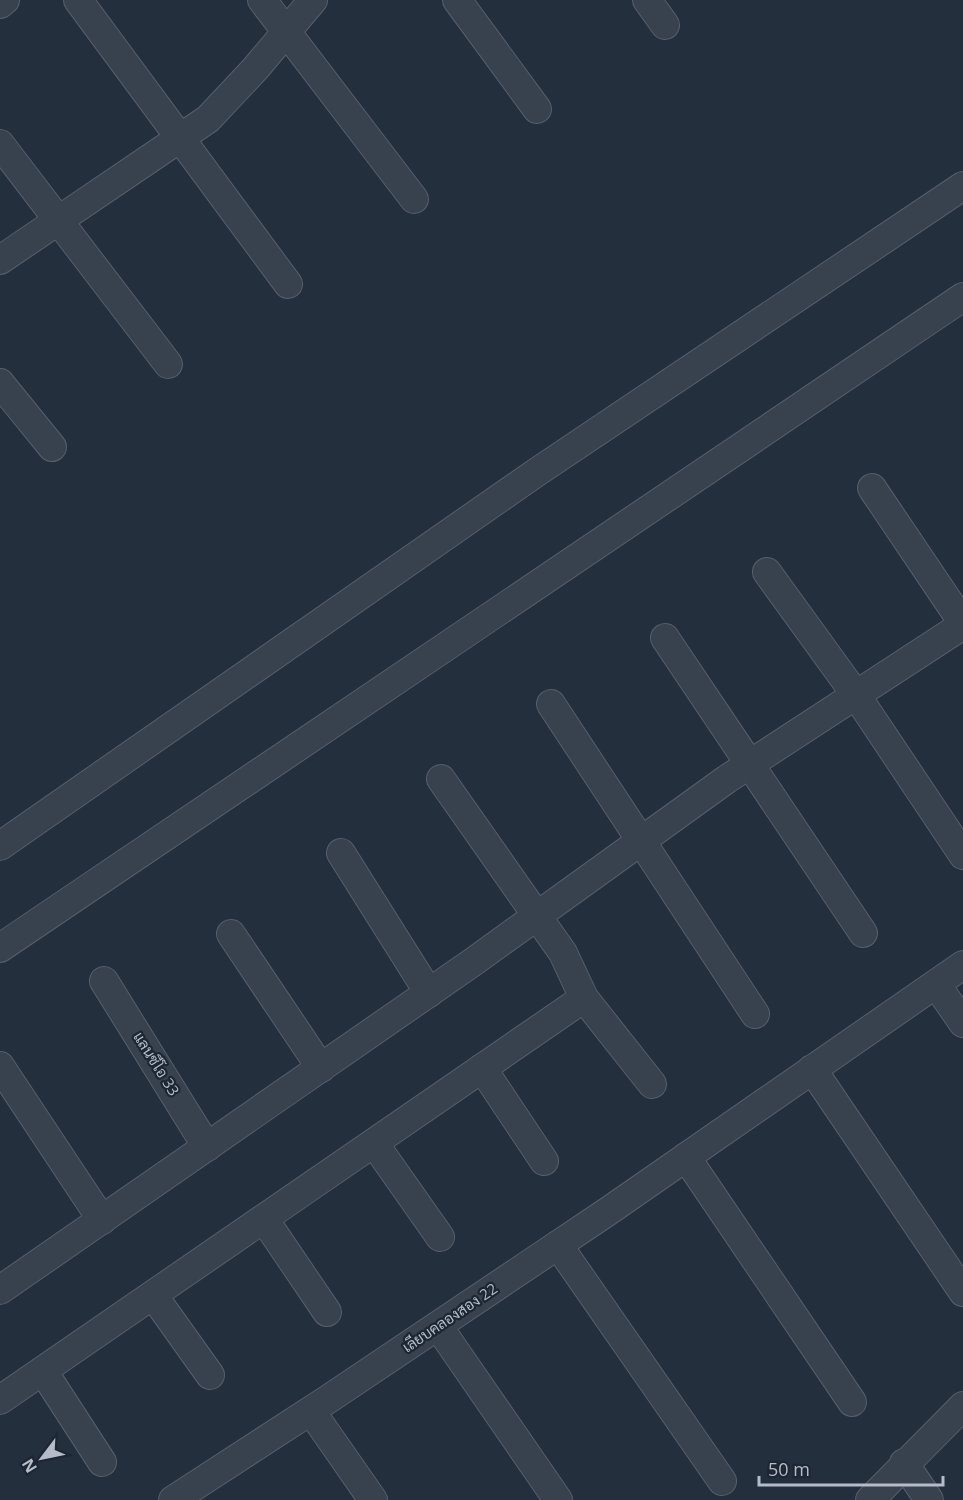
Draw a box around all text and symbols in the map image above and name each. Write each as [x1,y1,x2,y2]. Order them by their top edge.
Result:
street label: แลนซีโอ 33 [129,1028,184,1099]
street label: เลียบคลองสอง 22 [398,1278,501,1356]
north arrow [12,1428,72,1488]
scale bar [759,1449,944,1487]
text: N [17,1455,42,1477]
text: 50 m [768,1457,810,1481]

